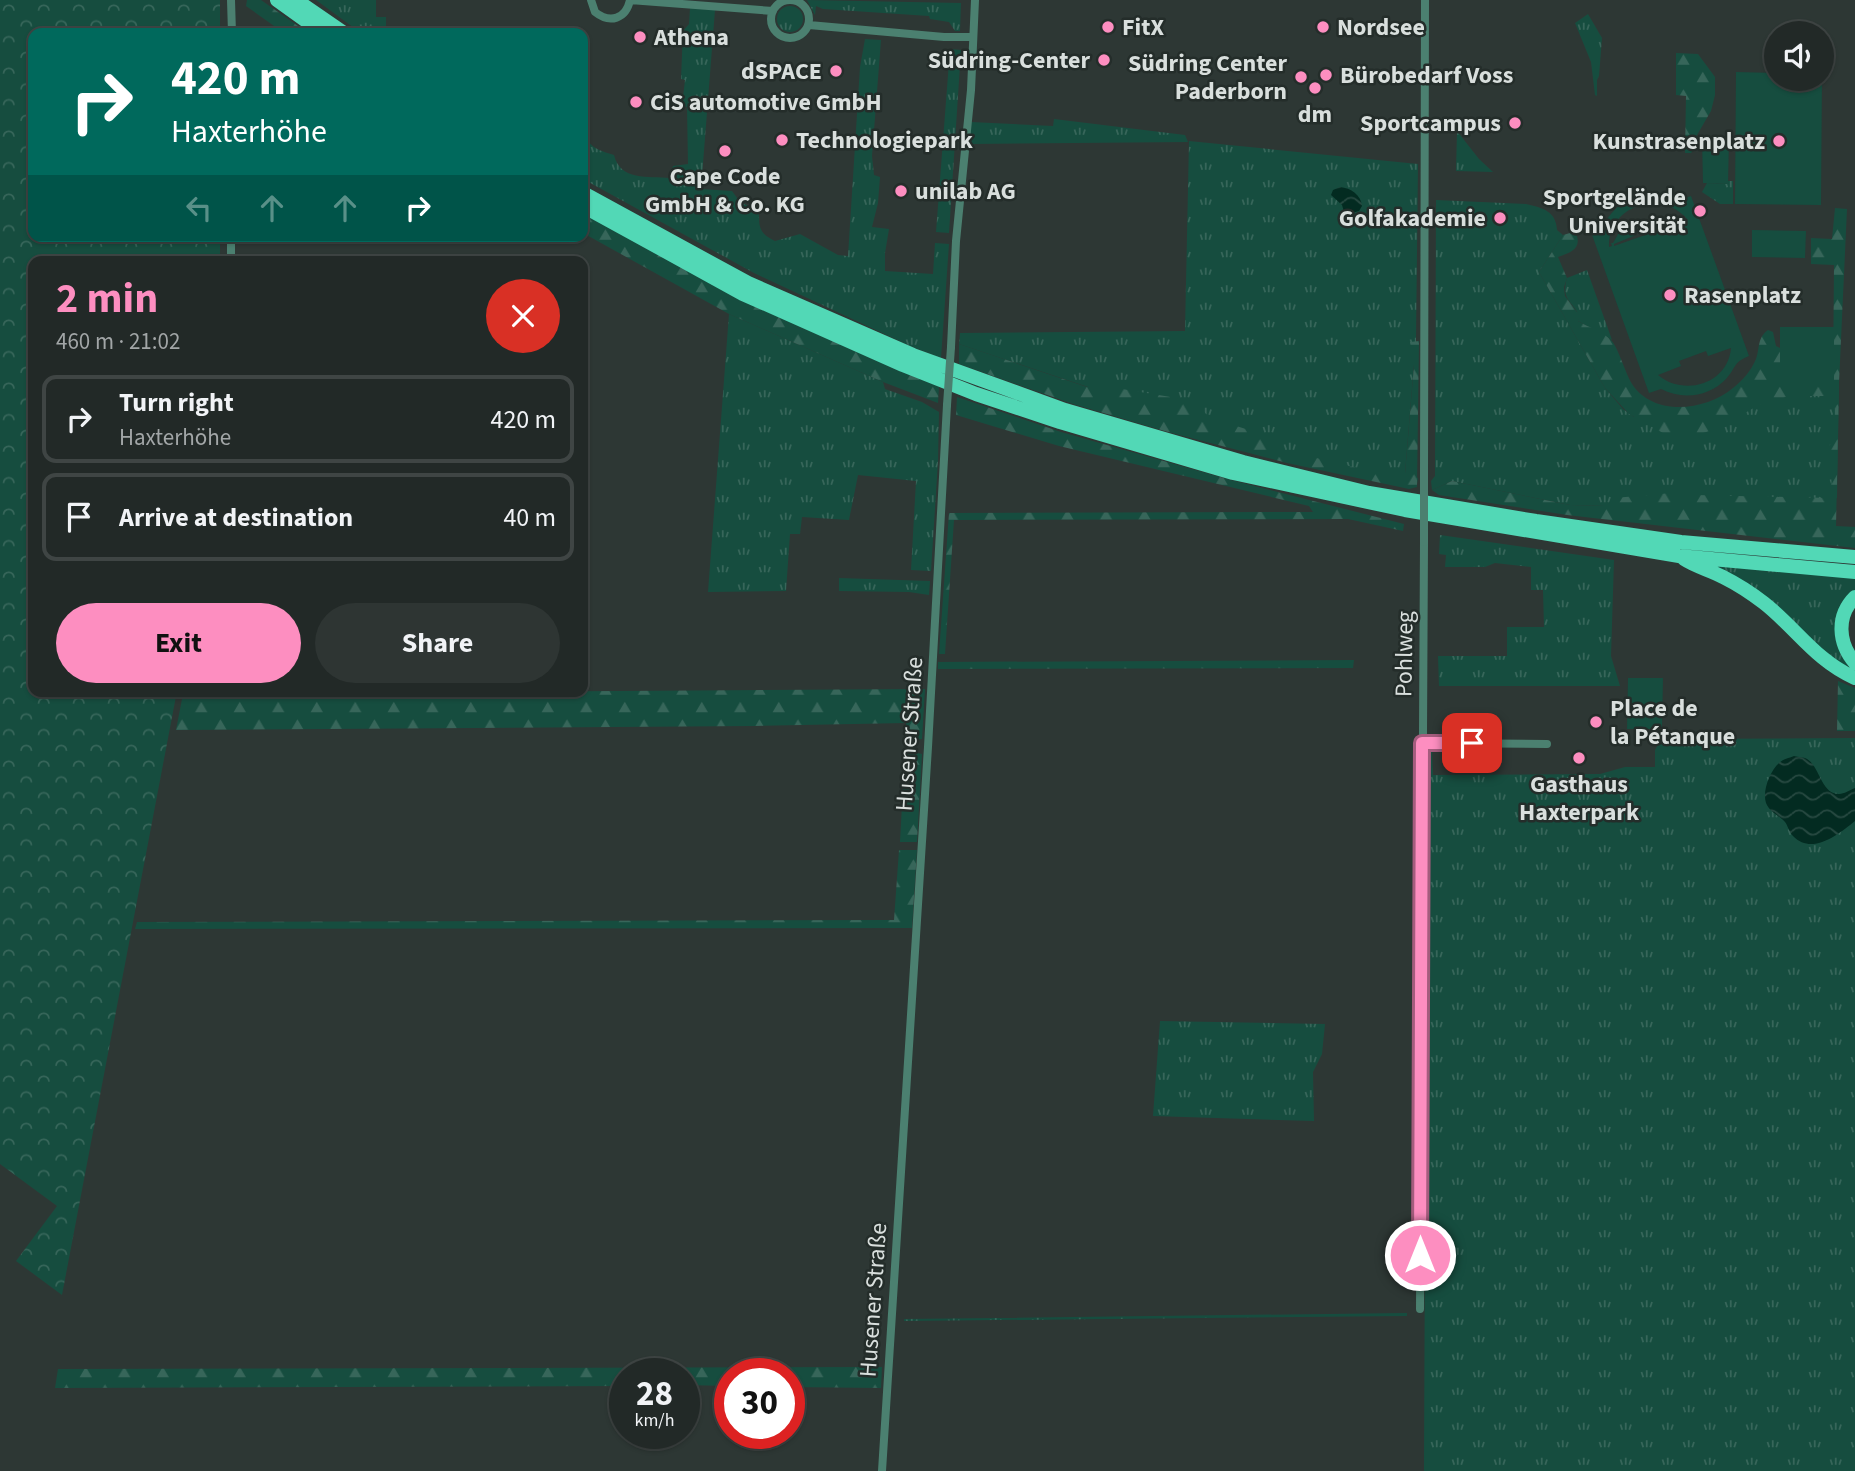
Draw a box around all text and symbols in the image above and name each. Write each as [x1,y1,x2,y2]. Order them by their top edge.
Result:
place label: FitX [1122,10,1164,45]
place label: Nordsee [1337,10,1425,45]
marker: FitX [1100,19,1116,35]
marker: Nordsee [1315,19,1331,35]
place label: Athena [653,20,729,55]
map controls [1764,21,1834,91]
button: sound [1764,21,1834,91]
marker: Athena [632,29,648,45]
place label: Südring-Center [928,43,1090,78]
text: 420 m [171,44,300,114]
place label: Südring Center Paderborn [1128,46,1287,109]
marker: Südring-Center [1096,52,1112,68]
place label: dSPACE [741,54,822,89]
icon: right [56,56,147,147]
place label: Bürobedarf Voss [1340,58,1513,93]
marker: dSPACE [828,63,844,79]
marker: Bürobedarf Voss [1318,67,1334,83]
marker: Südring Center Paderborn [1293,69,1309,85]
marker: dm [1307,80,1323,96]
place label: CiS automotive GmbH [650,85,882,120]
marker: CiS automotive GmbH [628,94,644,110]
place label: dm [1298,97,1332,132]
place label: Sportcampus [1360,106,1501,141]
text: Haxterhöhe [171,109,327,155]
marker: Sportcampus [1507,115,1523,131]
place label: Technologiepark [796,123,974,158]
place label: Kunstrasenplatz [1592,124,1765,159]
marker: Technologiepark [774,132,790,148]
marker: Kunstrasenplatz [1771,133,1787,149]
marker: Cape Code GmbH & Co. KG [717,143,733,159]
place label: Cape Code GmbH & Co. KG [645,159,805,222]
place label: unilab AG [915,174,1016,209]
place label: Sportgelände Universität [1543,180,1686,243]
marker: unilab AG [893,183,909,199]
icon: left [180,189,218,227]
icon: ahead [253,189,291,227]
icon: ahead [326,189,364,227]
icon: right [399,189,437,227]
place label: Golfakademie [1339,201,1486,236]
marker: Sportgelände Universität [1692,203,1708,219]
marker: Golfakademie [1492,210,1508,226]
text: 2 min [56,269,158,329]
place label: Rasenplatz [1684,278,1801,313]
button: close [486,279,560,353]
marker: Rasenplatz [1662,287,1678,303]
text: 460 m · 21:02 [56,325,180,358]
text: Turn right [119,384,234,421]
icon: right [60,400,98,438]
text: 420 m [490,401,556,438]
text: Haxterhöhe [119,421,231,454]
icon: arrive [60,498,98,536]
text: Arrive at destination [119,499,353,536]
text: 40 m [503,499,556,536]
button: Exit [56,603,301,683]
button: Share [315,603,560,683]
street label: Pohlweg [1386,611,1423,697]
street label: Husener Straße [887,656,932,812]
place label: Place de la Pétanque [1610,691,1735,754]
pin [1442,713,1502,773]
marker: Place de la Pétanque [1588,714,1604,730]
icon: arrive [1453,724,1491,762]
marker: Gasthaus Haxterpark [1571,750,1587,766]
place label: Gasthaus Haxterpark [1519,767,1640,830]
position arrow [1383,1218,1457,1292]
street label: Husener Straße [851,1222,896,1378]
speed limit sign: 30 [714,1358,805,1449]
text: 28 [636,1369,673,1419]
text: km/h [635,1408,674,1433]

